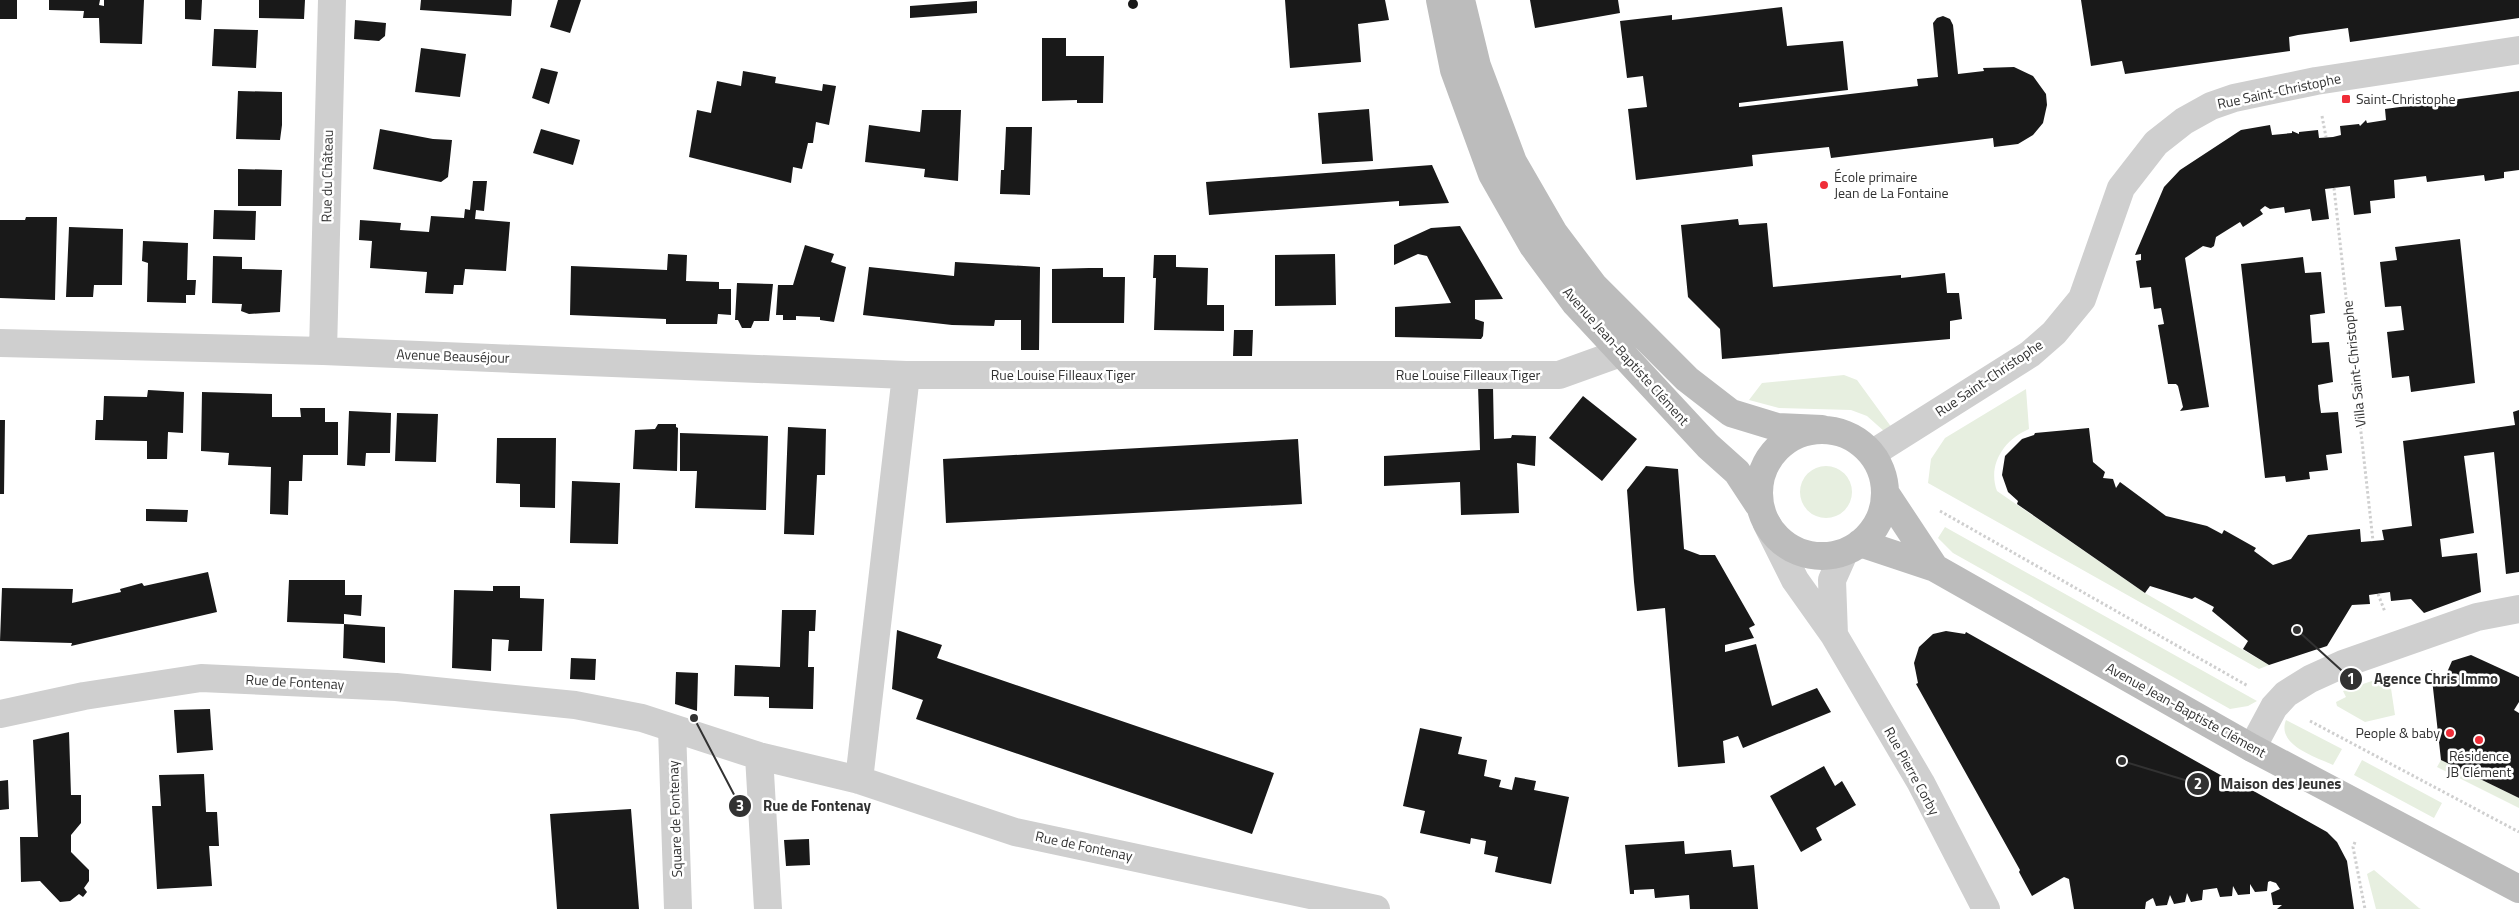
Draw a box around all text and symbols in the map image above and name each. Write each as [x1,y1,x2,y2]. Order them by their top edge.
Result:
street label: Rue Saint-Christophe [2215,67,2343,114]
place label: Saint-Christophe [2356,88,2456,109]
marker: Saint-Christophe [2340,93,2352,105]
street label: Rue du Château [315,129,338,223]
place label: École primaire Jean de La Fontaine [1834,166,1949,203]
marker: École primaire Jean de La Fontaine [1818,179,1830,191]
street label: Avenue Jean-Baptiste Clément [1558,282,1695,430]
street label: Villa Saint-Christophe [2336,300,2371,429]
street label: Rue Saint-Christophe [1931,334,2047,421]
street label: Avenue Beauséjour [396,343,510,368]
street label: Rue Louise Filleaux Tiger [991,364,1136,385]
street label: Rue Louise Filleaux Tiger [1396,364,1541,385]
street label: Avenue Jean-Baptiste Clément [2102,657,2270,762]
callout: Agence Chris Immo [2339,664,2508,694]
text: 1 [2347,667,2355,690]
text: Agence Chris Immo [2374,667,2498,690]
street label: Rue de Fontenay [245,668,345,695]
place label: People & baby [2355,722,2440,743]
street label: Rue Pierre Corby [1879,723,1945,819]
marker: People & baby [2444,727,2456,739]
marker: Résidence JB Clément [2473,734,2485,746]
place label: Résidence JB Clément [2447,745,2511,782]
street label: Square de Fontenay [662,760,687,878]
callout: Maison des Jeunes [2186,769,2351,799]
text: 2 [2194,772,2202,795]
text: Maison des Jeunes [2221,772,2341,795]
callout: Rue de Fontenay [728,791,881,821]
text: 3 [736,794,744,817]
text: Rue de Fontenay [763,794,872,817]
street label: Rue de Fontenay [1034,825,1135,866]

